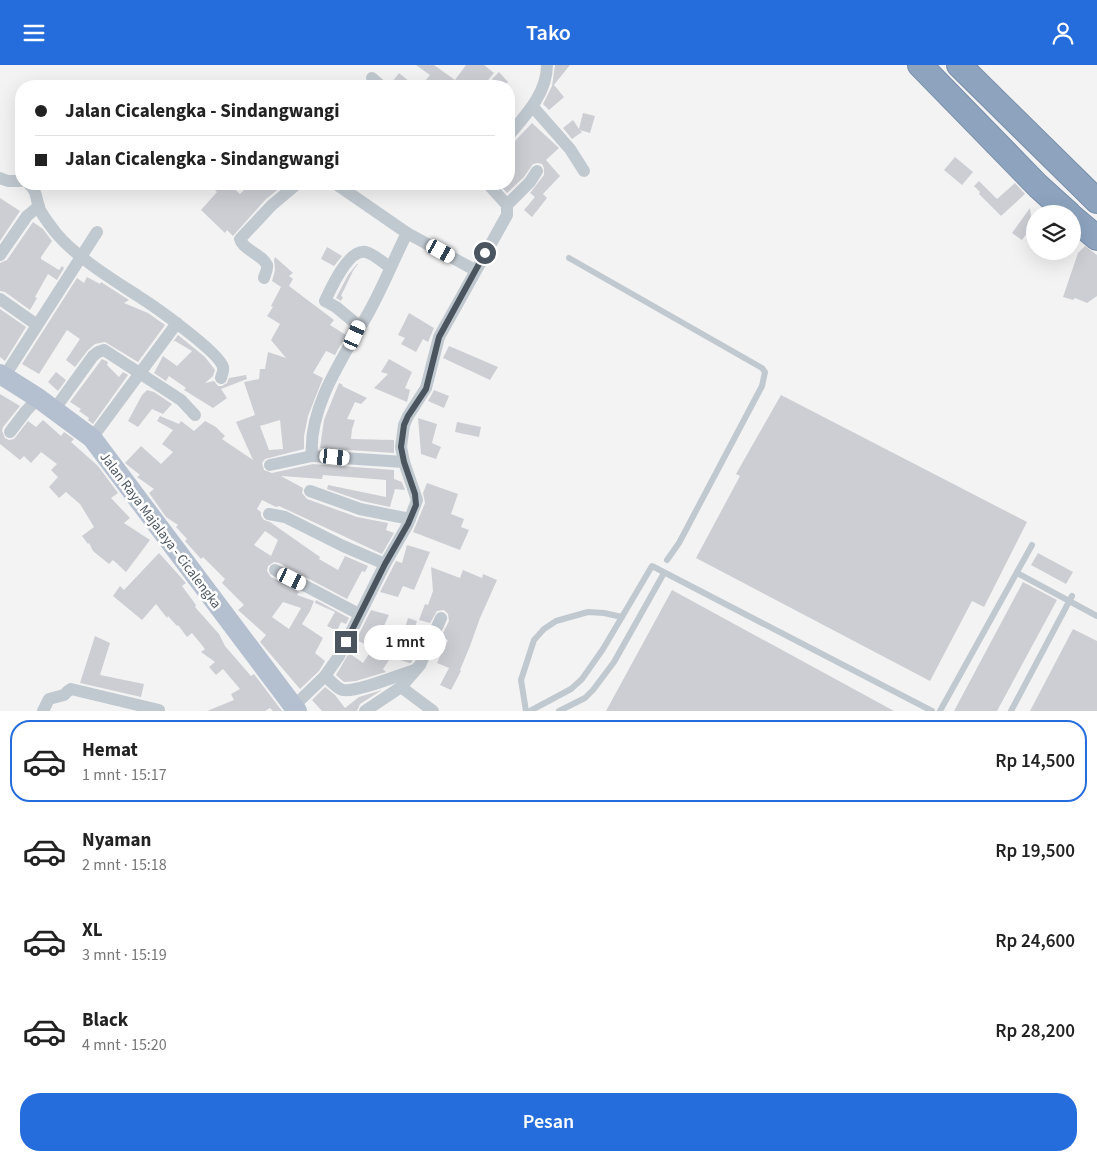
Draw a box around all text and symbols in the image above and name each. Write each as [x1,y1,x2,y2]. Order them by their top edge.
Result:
text: Tako [526,17,571,49]
icon: menu [20,19,48,47]
icon: person [1049,19,1077,47]
text: Jalan Cicalengka - Sindangwangi [65,98,340,125]
text: Jalan Cicalengka - Sindangwangi [65,146,340,173]
map controls [1026,205,1081,260]
button: layers [1026,205,1081,260]
car [424,237,457,265]
route start [474,242,496,264]
car [342,318,367,352]
street label: Jalan Raya Majalaya - Cicalengka [95,448,226,613]
car [319,448,350,466]
car [275,566,308,592]
callout: 1 mnt [364,625,446,659]
route end [335,631,357,653]
text: 1 mnt [385,631,425,653]
text: Hemat [82,737,138,764]
icon: car [22,739,67,784]
text: Rp 14,500 [995,748,1075,775]
text: 1 mnt · 15:17 [82,764,167,786]
text: Nyaman [82,827,151,854]
icon: car [22,829,67,874]
text: Rp 19,500 [995,838,1075,865]
text: 2 mnt · 15:18 [82,854,167,876]
text: XL [82,917,103,944]
icon: car [22,919,67,964]
text: Rp 24,600 [995,928,1075,955]
text: 3 mnt · 15:19 [82,944,167,966]
text: Black [82,1007,128,1034]
icon: car [22,1009,67,1054]
text: Rp 28,200 [995,1018,1075,1045]
text: 4 mnt · 15:20 [82,1034,167,1056]
button: Pesan [20,1093,1077,1151]

